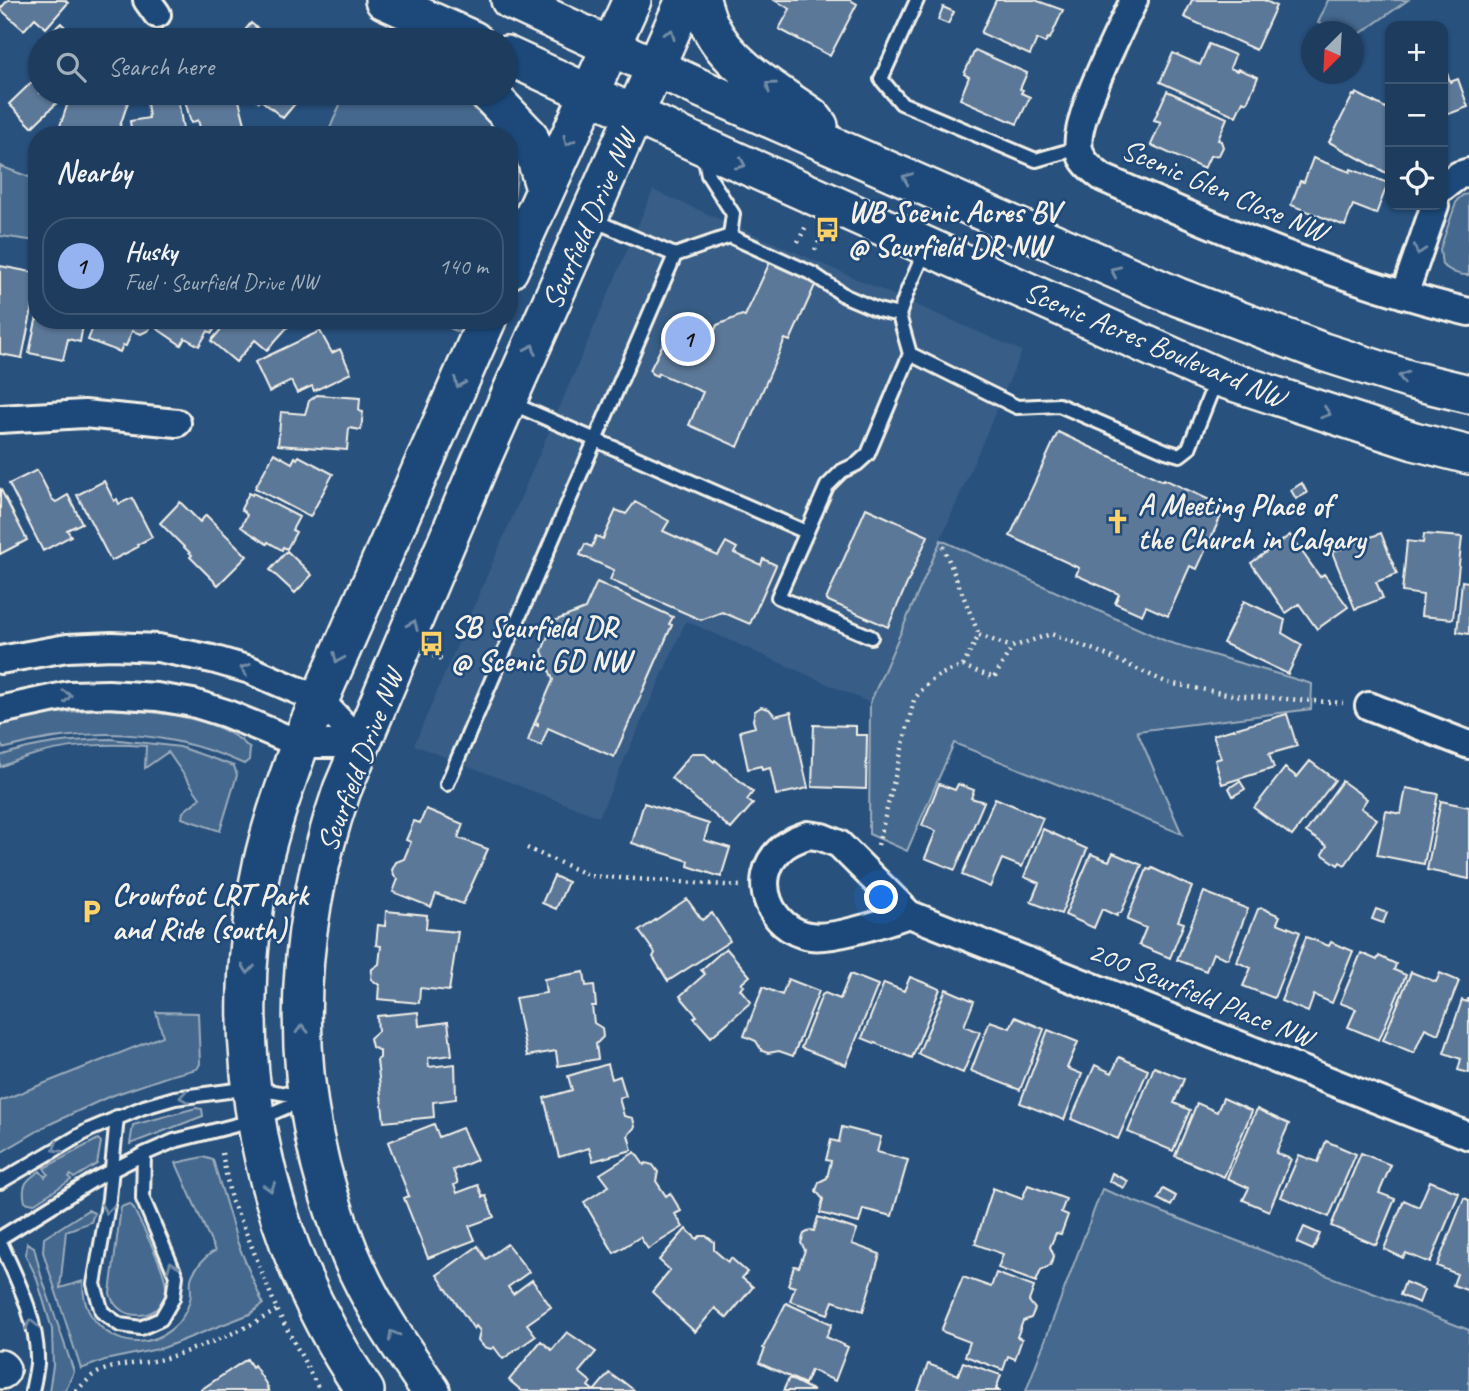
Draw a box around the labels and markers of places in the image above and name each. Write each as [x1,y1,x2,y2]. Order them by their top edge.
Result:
place label: WB Scenic Acres BV @ Scurfield DR NW [848,193,1066,265]
bus stop icon: WB Scenic Acres BV @ Scurfield DR NW [814,215,842,243]
pin: 1 [665,313,711,365]
place label: A Meeting Place of the Church in Calgary [1138,486,1368,559]
church icon: A Meeting Place of the Church in Calgary [1104,508,1132,536]
place label: SB Scurfield DR @ Scenic GD NW [451,608,636,680]
bus stop icon: SB Scurfield DR @ Scenic GD NW [417,630,445,658]
place label: Crowfoot LRT Park and Ride (south) [112,876,311,948]
parking icon: Crowfoot LRT Park and Ride (south) [78,898,106,926]

